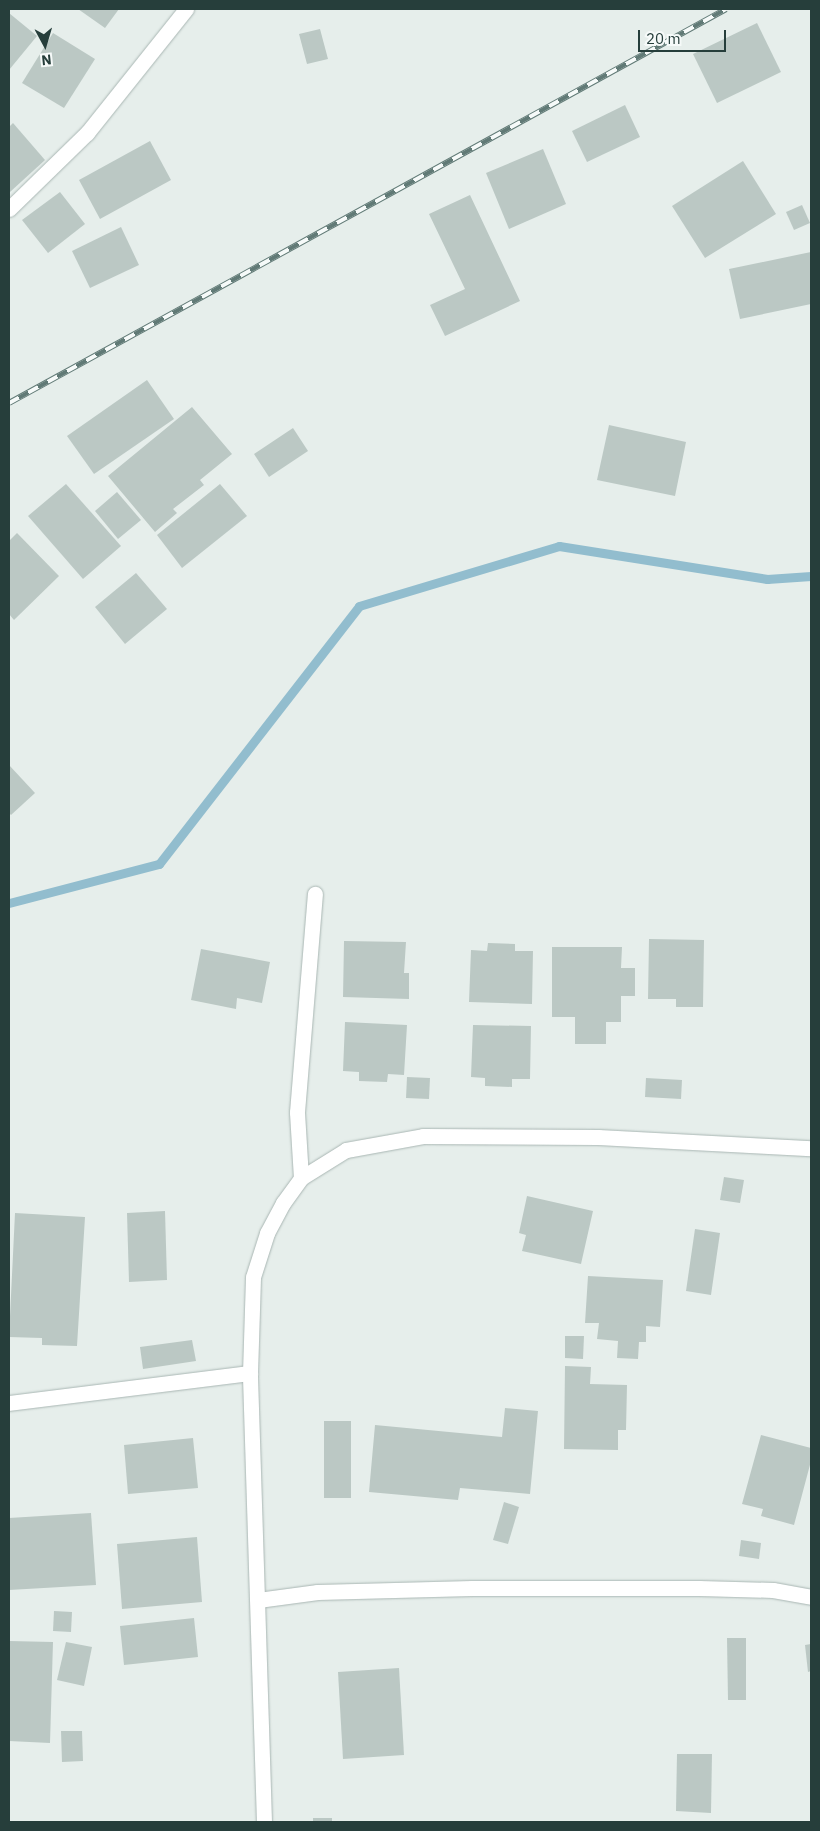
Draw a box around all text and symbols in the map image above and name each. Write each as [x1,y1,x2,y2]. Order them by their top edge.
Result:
north arrow [20,20,70,70]
scale bar [640,20,728,52]
text: 20 m [646,29,681,48]
text: N [41,50,53,69]

